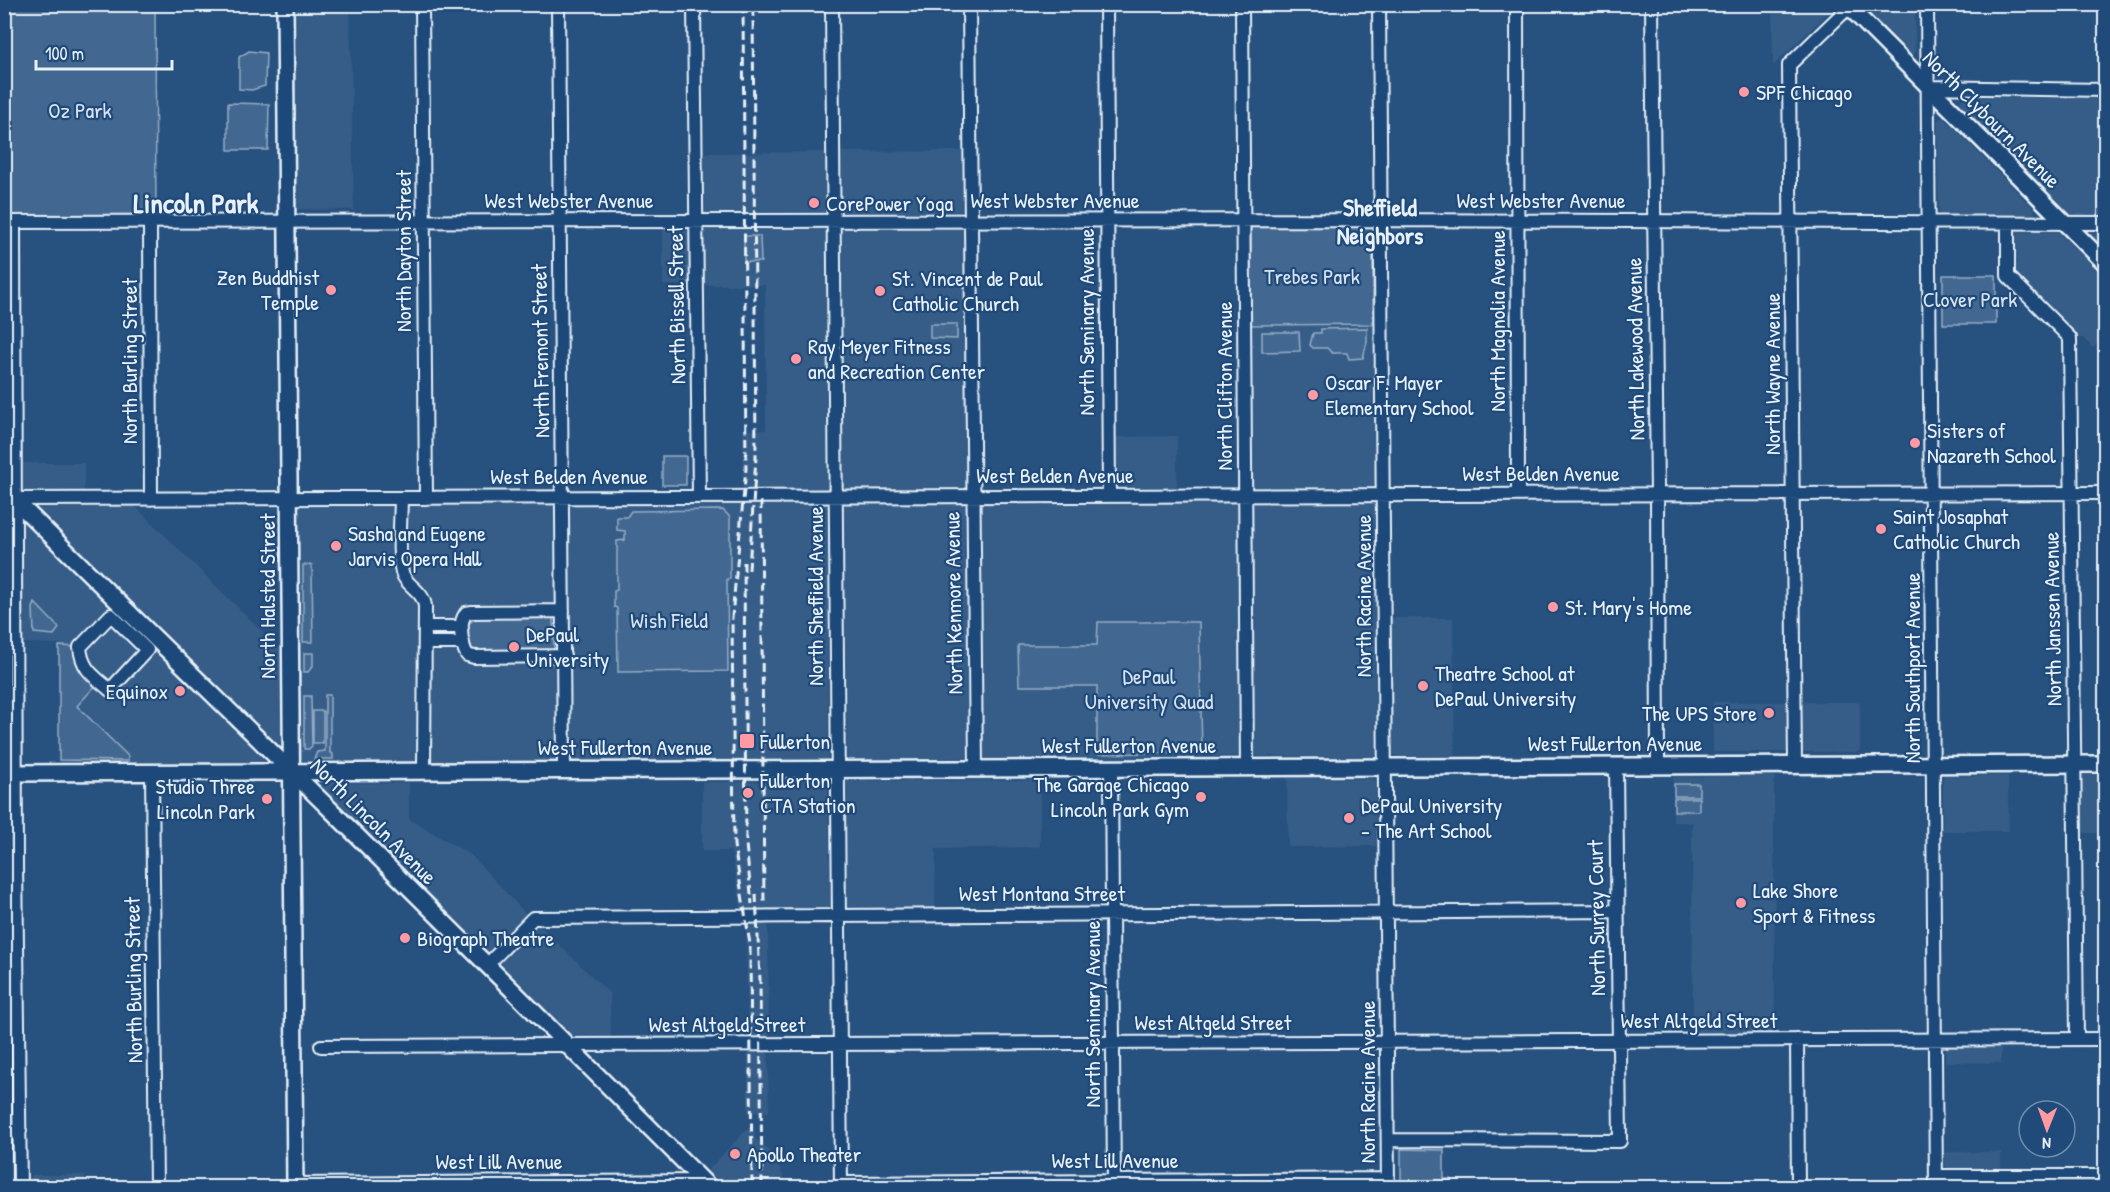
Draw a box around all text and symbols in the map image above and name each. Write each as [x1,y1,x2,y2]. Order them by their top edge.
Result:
scale bar [36,33,172,71]
text: 100 m [45,41,84,66]
street label: North Clybourn Avenue [1916,43,2068,195]
place label: SPF Chicago [1756,77,1852,107]
marker: SPF Chicago [1737,85,1751,99]
park label: Oz Park [48,95,112,125]
street label: North Dayton Street [388,170,418,332]
district label: Lincoln Park [134,184,259,222]
street label: West Webster Avenue [485,185,654,215]
street label: West Webster Avenue [971,185,1140,215]
street label: West Webster Avenue [1457,185,1626,215]
place label: CorePower Yoga [826,188,953,218]
district label: Sheffield Neighbors [1337,191,1423,252]
marker: CorePower Yoga [807,196,821,210]
street label: North Bissell Street [660,225,692,384]
street label: North Seminary Avenue [1071,228,1101,415]
street label: North Magnolia Avenue [1482,230,1512,412]
street label: North Lakewood Avenue [1618,257,1652,441]
park label: Trebes Park [1264,261,1360,291]
place label: Zen Buddhist Temple [217,262,319,317]
street label: North Fremont Street [523,263,557,438]
place label: St. Vincent de Paul Catholic Church [892,263,1043,318]
street label: North Burling Street [114,278,144,444]
marker: Zen Buddhist Temple [324,283,338,297]
marker: St. Vincent de Paul Catholic Church [873,284,887,298]
park label: Clover Park [1923,284,2017,314]
street label: North Wayne Avenue [1757,293,1787,455]
street label: North Clifton Avenue [1209,301,1239,470]
place label: Ray Meyer Fitness and Recreation Center [808,331,986,386]
marker: Ray Meyer Fitness and Recreation Center [789,352,803,366]
place label: Oscar F. Mayer Elementary School [1325,367,1474,422]
marker: Oscar F. Mayer Elementary School [1306,388,1320,402]
place label: Sisters of Nazareth School [1927,415,2056,470]
marker: Sisters of Nazareth School [1908,436,1922,450]
street label: West Belden Avenue [1462,458,1620,488]
street label: West Belden Avenue [976,460,1134,490]
street label: West Belden Avenue [490,461,648,491]
place label: Saint Josaphat Catholic Church [1893,501,2020,556]
street label: North Sheffield Avenue [800,506,830,686]
street label: North Kenmore Avenue [936,511,970,695]
street label: North Halsted Street [252,513,282,679]
street label: North Racine Avenue [1348,514,1378,677]
place label: Sasha and Eugene Jarvis Opera Hall [348,518,486,573]
marker: Saint Josaphat Catholic Church [1874,522,1888,536]
street label: North Janssen Avenue [2035,531,2069,706]
marker: Sasha and Eugene Jarvis Opera Hall [329,539,343,553]
street label: North Southport Avenue [1897,572,1927,763]
place label: St. Mary's Home [1565,592,1692,622]
marker: St. Mary's Home [1546,600,1560,614]
park label: Wish Field [630,605,708,635]
place label: DePaul University [526,619,609,674]
marker: DePaul University [507,640,521,654]
place label: Theatre School at DePaul University [1435,658,1576,713]
park label: DePaul University Quad [1085,661,1214,716]
place label: Equinox [106,676,168,706]
marker: Theatre School at DePaul University [1416,679,1430,693]
marker: Equinox [173,684,187,698]
place label: The UPS Store [1642,698,1757,728]
marker: The UPS Store [1762,706,1776,720]
place label: Fullerton [759,726,830,756]
street label: West Fullerton Avenue [1528,728,1702,758]
street label: West Fullerton Avenue [1042,730,1216,760]
street label: West Fullerton Avenue [538,732,712,762]
marker: Fullerton [738,732,756,750]
street label: North Lincoln Avenue [304,751,444,891]
place label: Fullerton CTA Station [759,765,856,820]
place label: The Garage Chicago Lincoln Park Gym [1034,769,1189,824]
place label: Studio Three Lincoln Park [156,771,255,826]
marker: Fullerton CTA Station [741,786,755,800]
marker: The Garage Chicago Lincoln Park Gym [1194,790,1208,804]
place label: DePaul University - The Art School [1361,790,1502,845]
marker: Studio Three Lincoln Park [260,792,274,806]
marker: DePaul University - The Art School [1342,811,1356,825]
street label: North Surrey Court [1580,840,1612,996]
place label: Lake Shore Sport & Fitness [1753,875,1876,930]
street label: West Montana Street [959,878,1126,908]
street label: North Burling Street [117,896,149,1063]
marker: Lake Shore Sport & Fitness [1734,896,1748,910]
street label: North Seminary Avenue [1077,920,1107,1107]
place label: Biograph Theatre [417,923,555,953]
marker: Biograph Theatre [398,931,412,945]
street label: North Racine Avenue [1352,1000,1382,1163]
street label: West Altgeld Street [1621,1005,1778,1035]
street label: West Altgeld Street [1135,1007,1292,1037]
street label: West Altgeld Street [649,1009,806,1039]
north arrow [2017,1099,2077,1159]
text: N [2042,1133,2051,1155]
place label: Apollo Theater [747,1139,862,1169]
street label: West Lill Avenue [1052,1145,1179,1175]
street label: West Lill Avenue [436,1146,563,1176]
marker: Apollo Theater [728,1147,742,1161]

